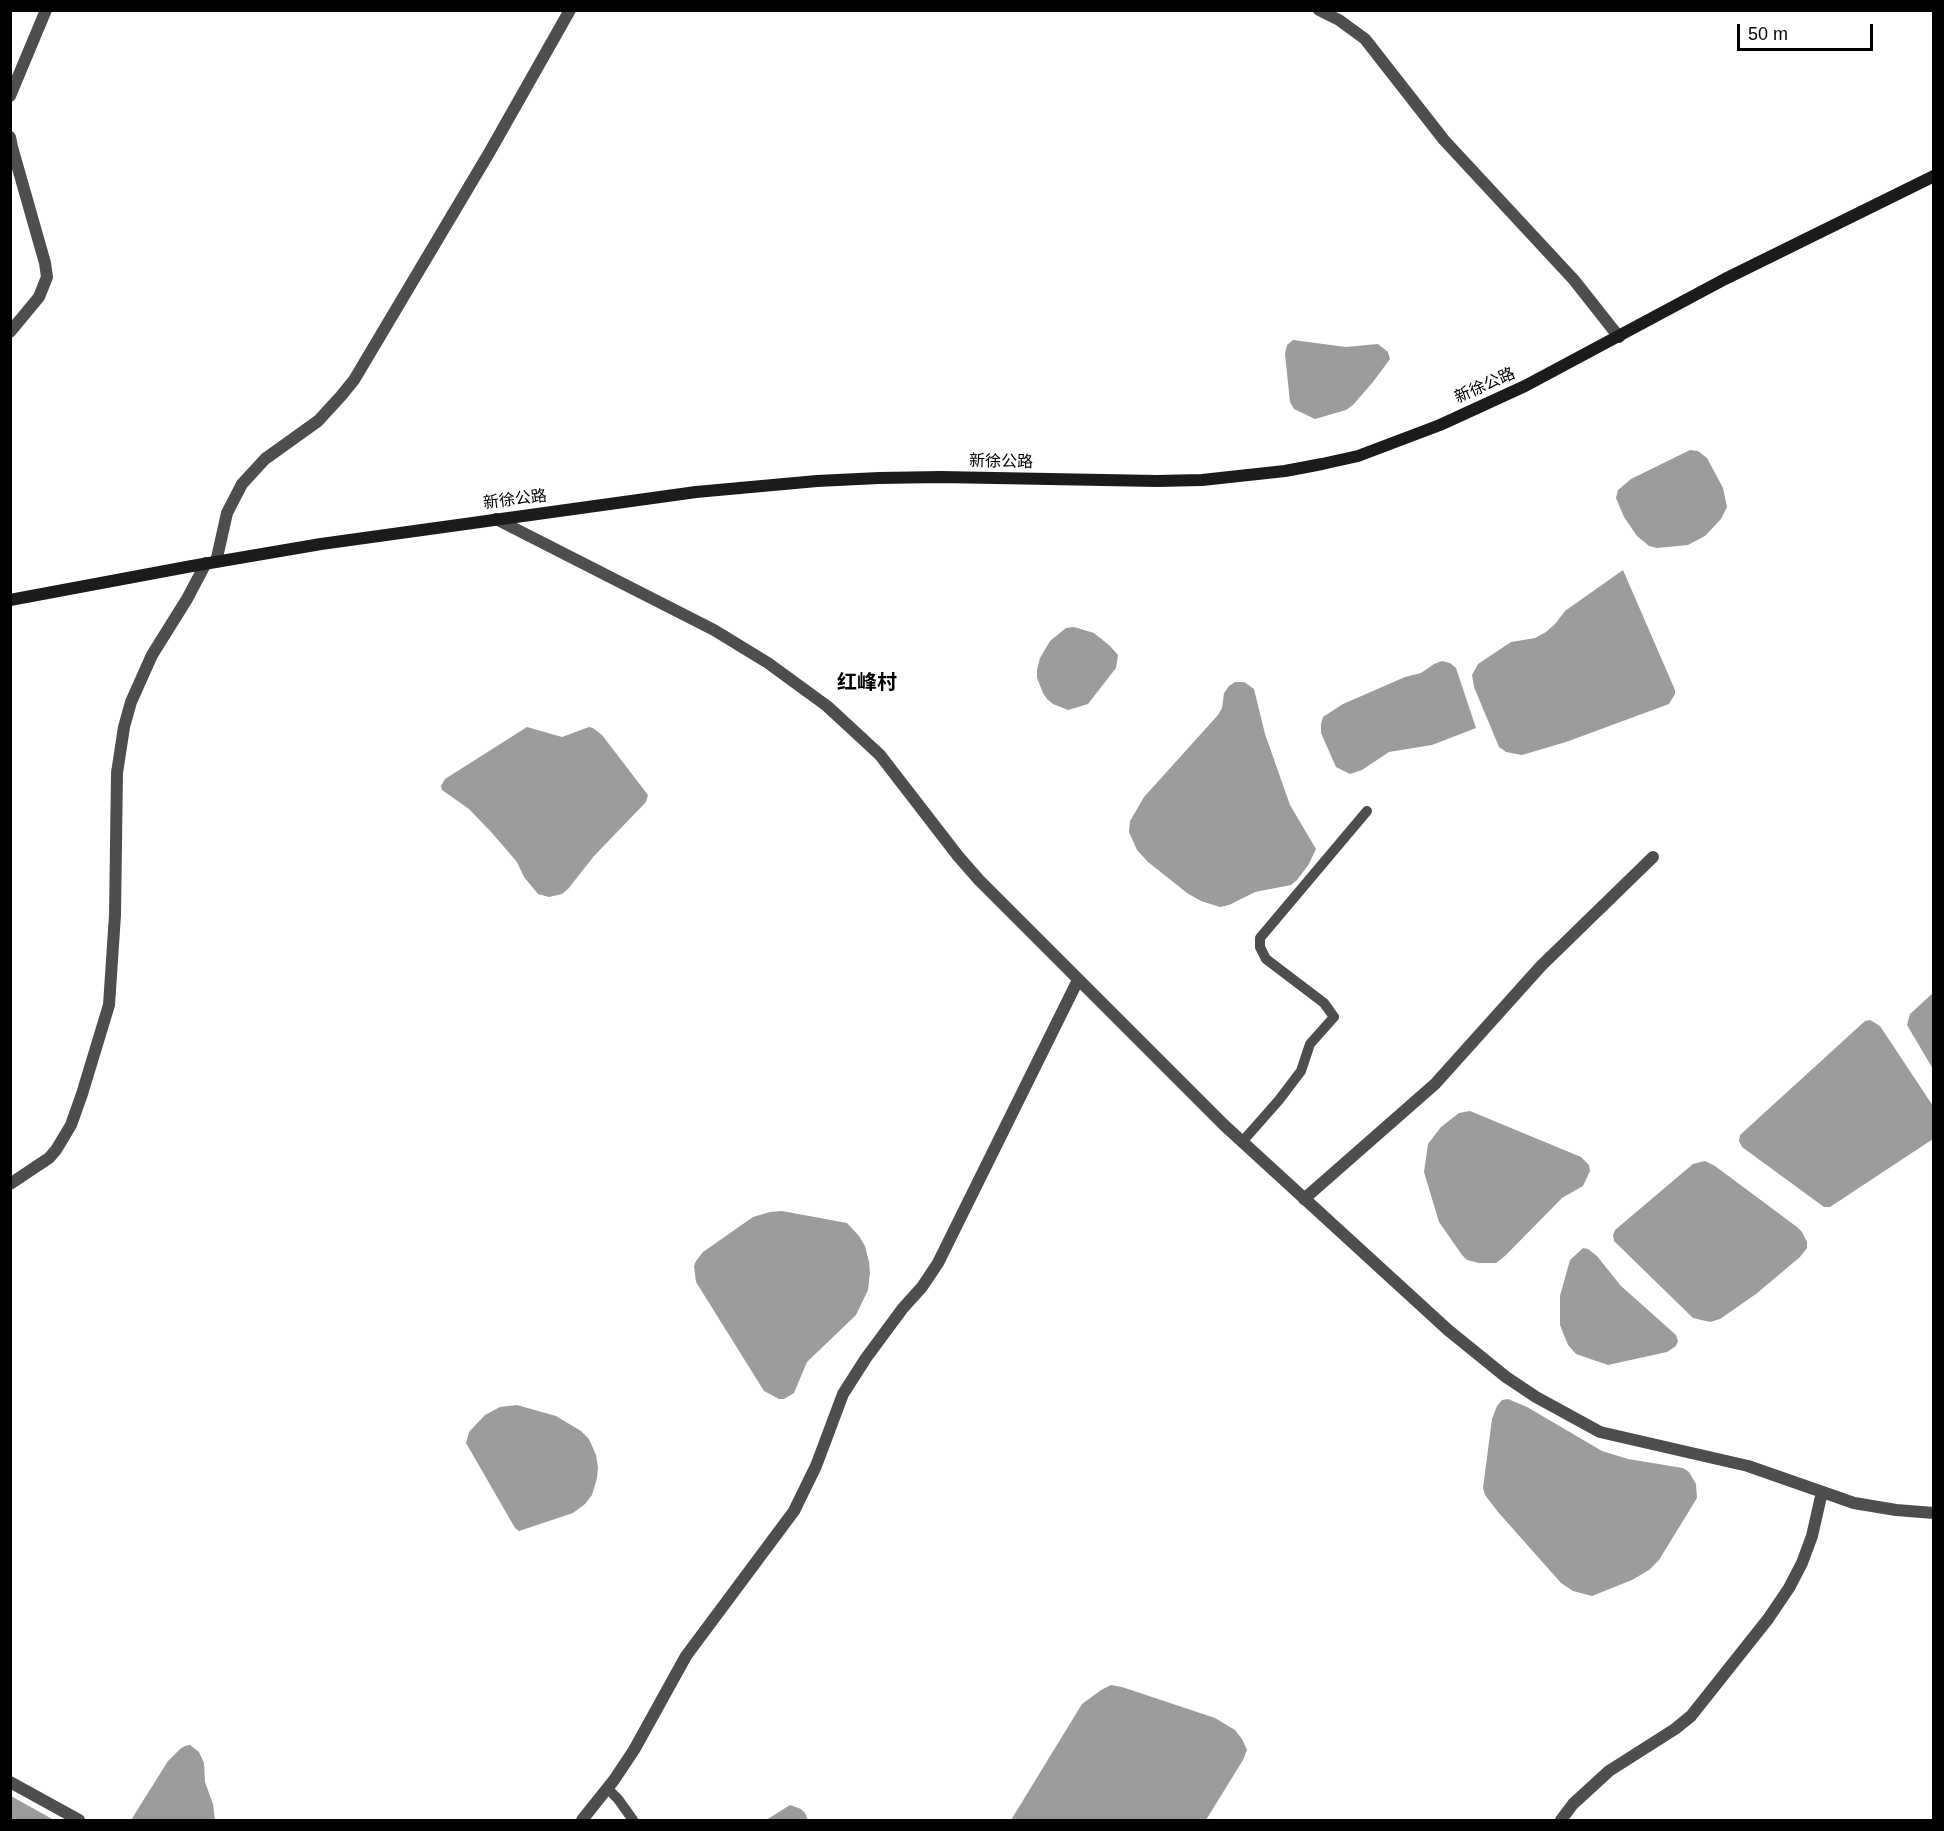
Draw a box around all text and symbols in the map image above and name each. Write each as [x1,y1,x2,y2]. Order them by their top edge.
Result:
scale bar [1740,12,1876,50]
text: 50 m [1748,24,1788,44]
street label: 新徐公路 [1452,364,1518,408]
street label: 新徐公路 [969,452,1033,472]
street label: 新徐公路 [482,487,548,513]
district label: 红峰村 [837,671,897,695]

